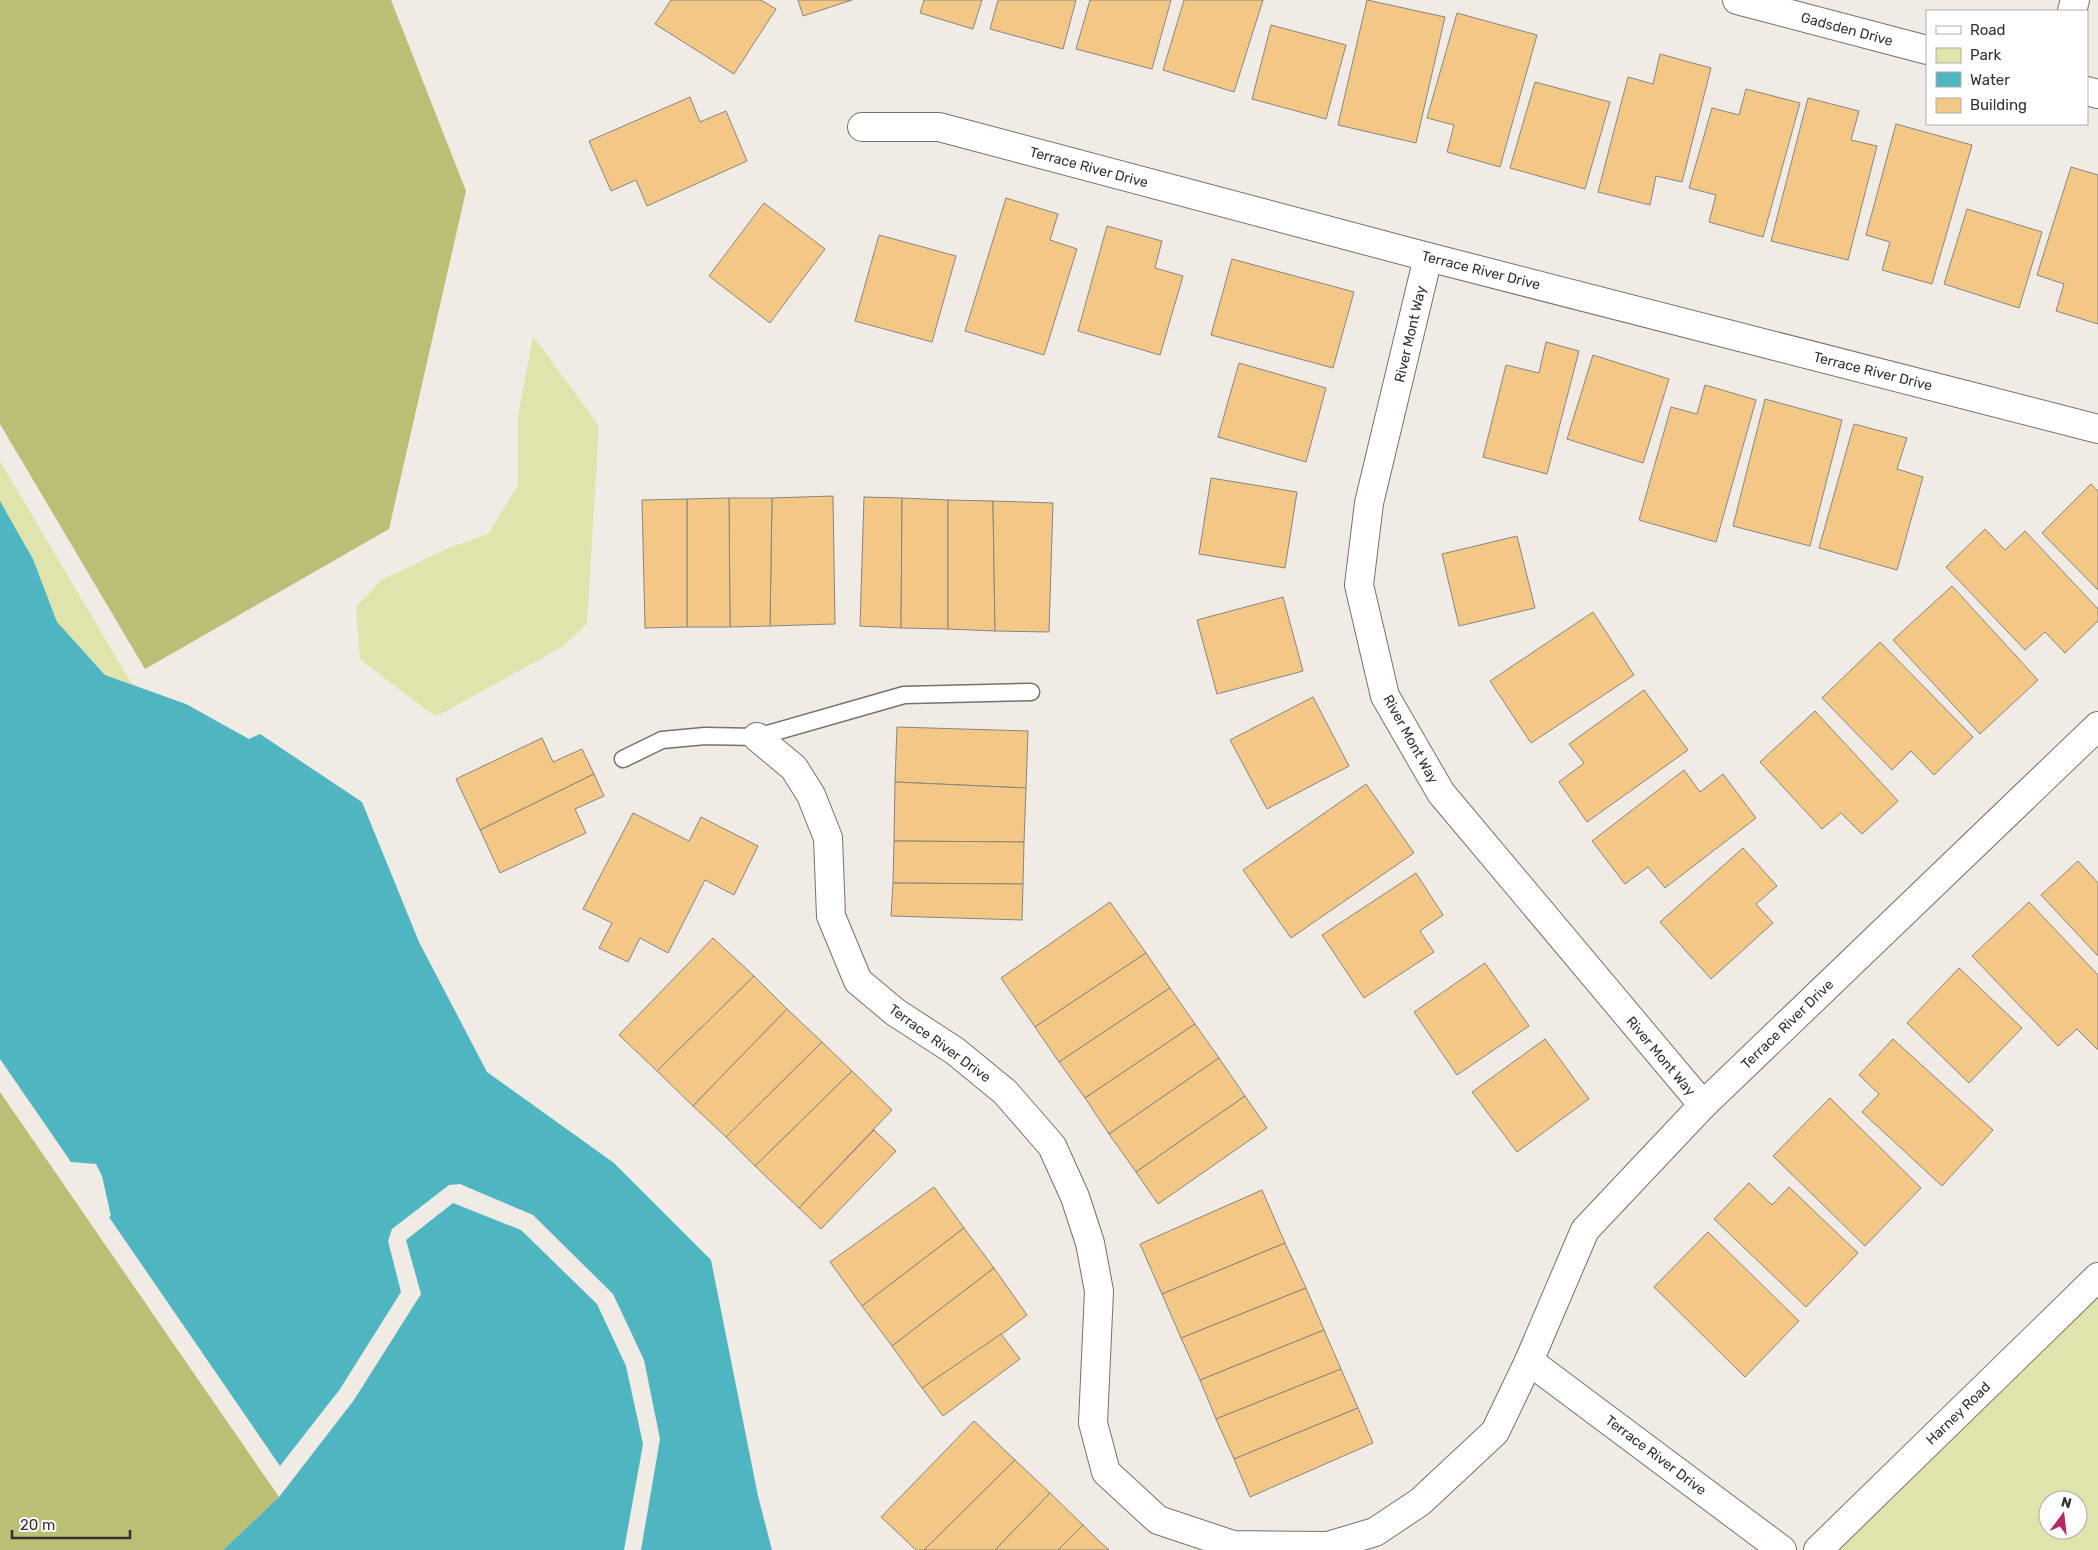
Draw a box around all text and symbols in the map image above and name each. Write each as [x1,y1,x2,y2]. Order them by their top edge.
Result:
street label: Gadsden Drive [1799,9,1895,50]
legend [1926,10,2088,125]
text: Road [1970,21,2006,39]
text: Park [1970,46,2001,64]
text: Water [1970,71,2010,89]
text: Building [1970,96,2027,114]
street label: Terrace River Drive [1028,144,1150,192]
street label: Terrace River Drive [1420,247,1542,294]
street label: River Mont Way [1391,284,1430,384]
street label: Terrace River Drive [1812,348,1934,395]
street label: River Mont Way [1379,692,1442,787]
street label: Terrace River Drive [1738,976,1837,1073]
street label: Terrace River Drive [885,1001,994,1086]
street label: River Mont Way [1622,1013,1699,1100]
street label: Harney Road [1923,1378,1994,1448]
street label: Terrace River Drive [1602,1412,1710,1499]
north arrow [2038,1490,2088,1540]
text: N [2059,1493,2073,1512]
scale bar [12,1508,130,1540]
text: 20 m [20,1516,55,1534]

